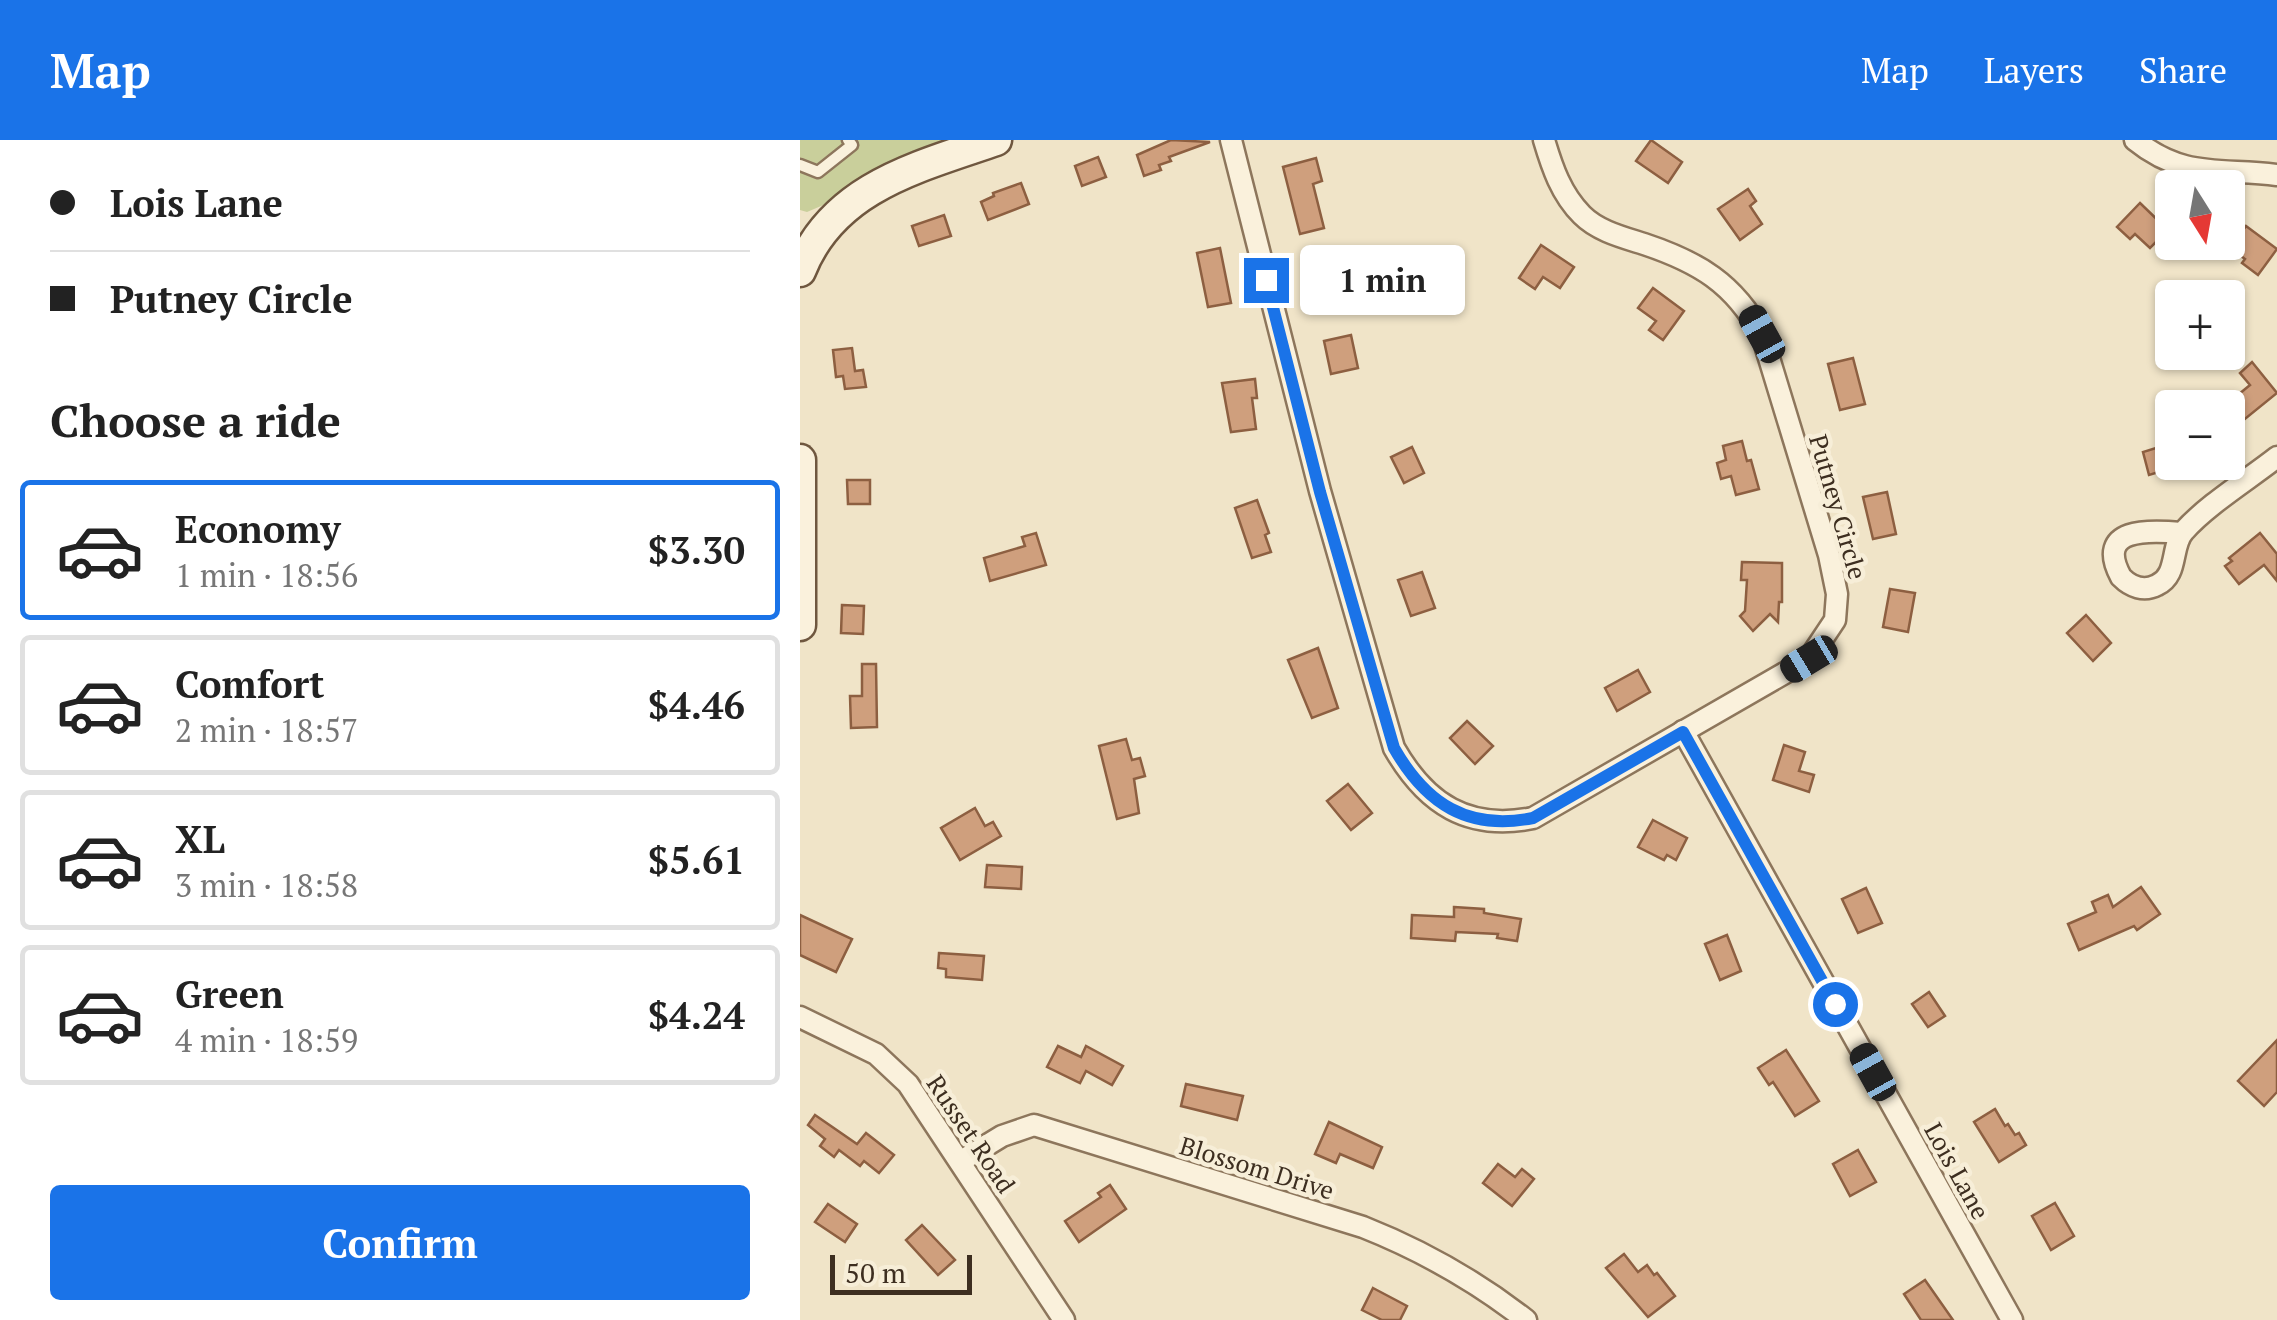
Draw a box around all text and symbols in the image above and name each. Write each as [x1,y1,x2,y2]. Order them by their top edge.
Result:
text: Map [50,38,151,102]
text: Map [1861,47,1929,93]
text: Layers [1984,47,2084,93]
text: Share [2139,47,2227,93]
north arrow [2155,170,2245,260]
map controls [2155,170,2245,480]
text: Lois Lane [110,178,283,228]
callout: 1 min [1301,245,1466,315]
route end [1244,258,1289,303]
text: 1 min [1339,259,1426,301]
text: Putney Circle [110,274,353,324]
button: + [2155,280,2245,370]
car [1734,300,1790,368]
text: Choose a ride [50,390,341,450]
button: − [2155,390,2245,480]
street label: Putney Circle [1802,431,1875,583]
text: Economy [175,504,341,554]
icon: car [55,505,145,595]
text: $3.30 [648,525,745,575]
text: 1 min · 18:56 [175,554,358,596]
car [1776,631,1842,687]
text: Comfort [175,659,324,709]
icon: car [55,660,145,750]
text: $4.46 [648,680,745,730]
text: 2 min · 18:57 [175,709,358,751]
text: XL [175,814,225,864]
icon: car [55,815,145,905]
text: $5.61 [648,835,745,885]
text: 3 min · 18:58 [175,864,358,906]
text: Green [175,969,284,1019]
icon: car [55,970,145,1060]
route start [1813,982,1858,1027]
text: $4.24 [648,990,745,1040]
text: 4 min · 18:59 [175,1019,358,1061]
car [1845,1038,1901,1106]
street label: Russet Road [920,1068,1023,1199]
street label: Lois Lane [1917,1117,1998,1225]
street label: Blossom Drive [1176,1128,1338,1207]
button: Confirm [50,1185,750,1300]
scale bar [830,1250,972,1294]
text: 50 m [845,1254,906,1291]

